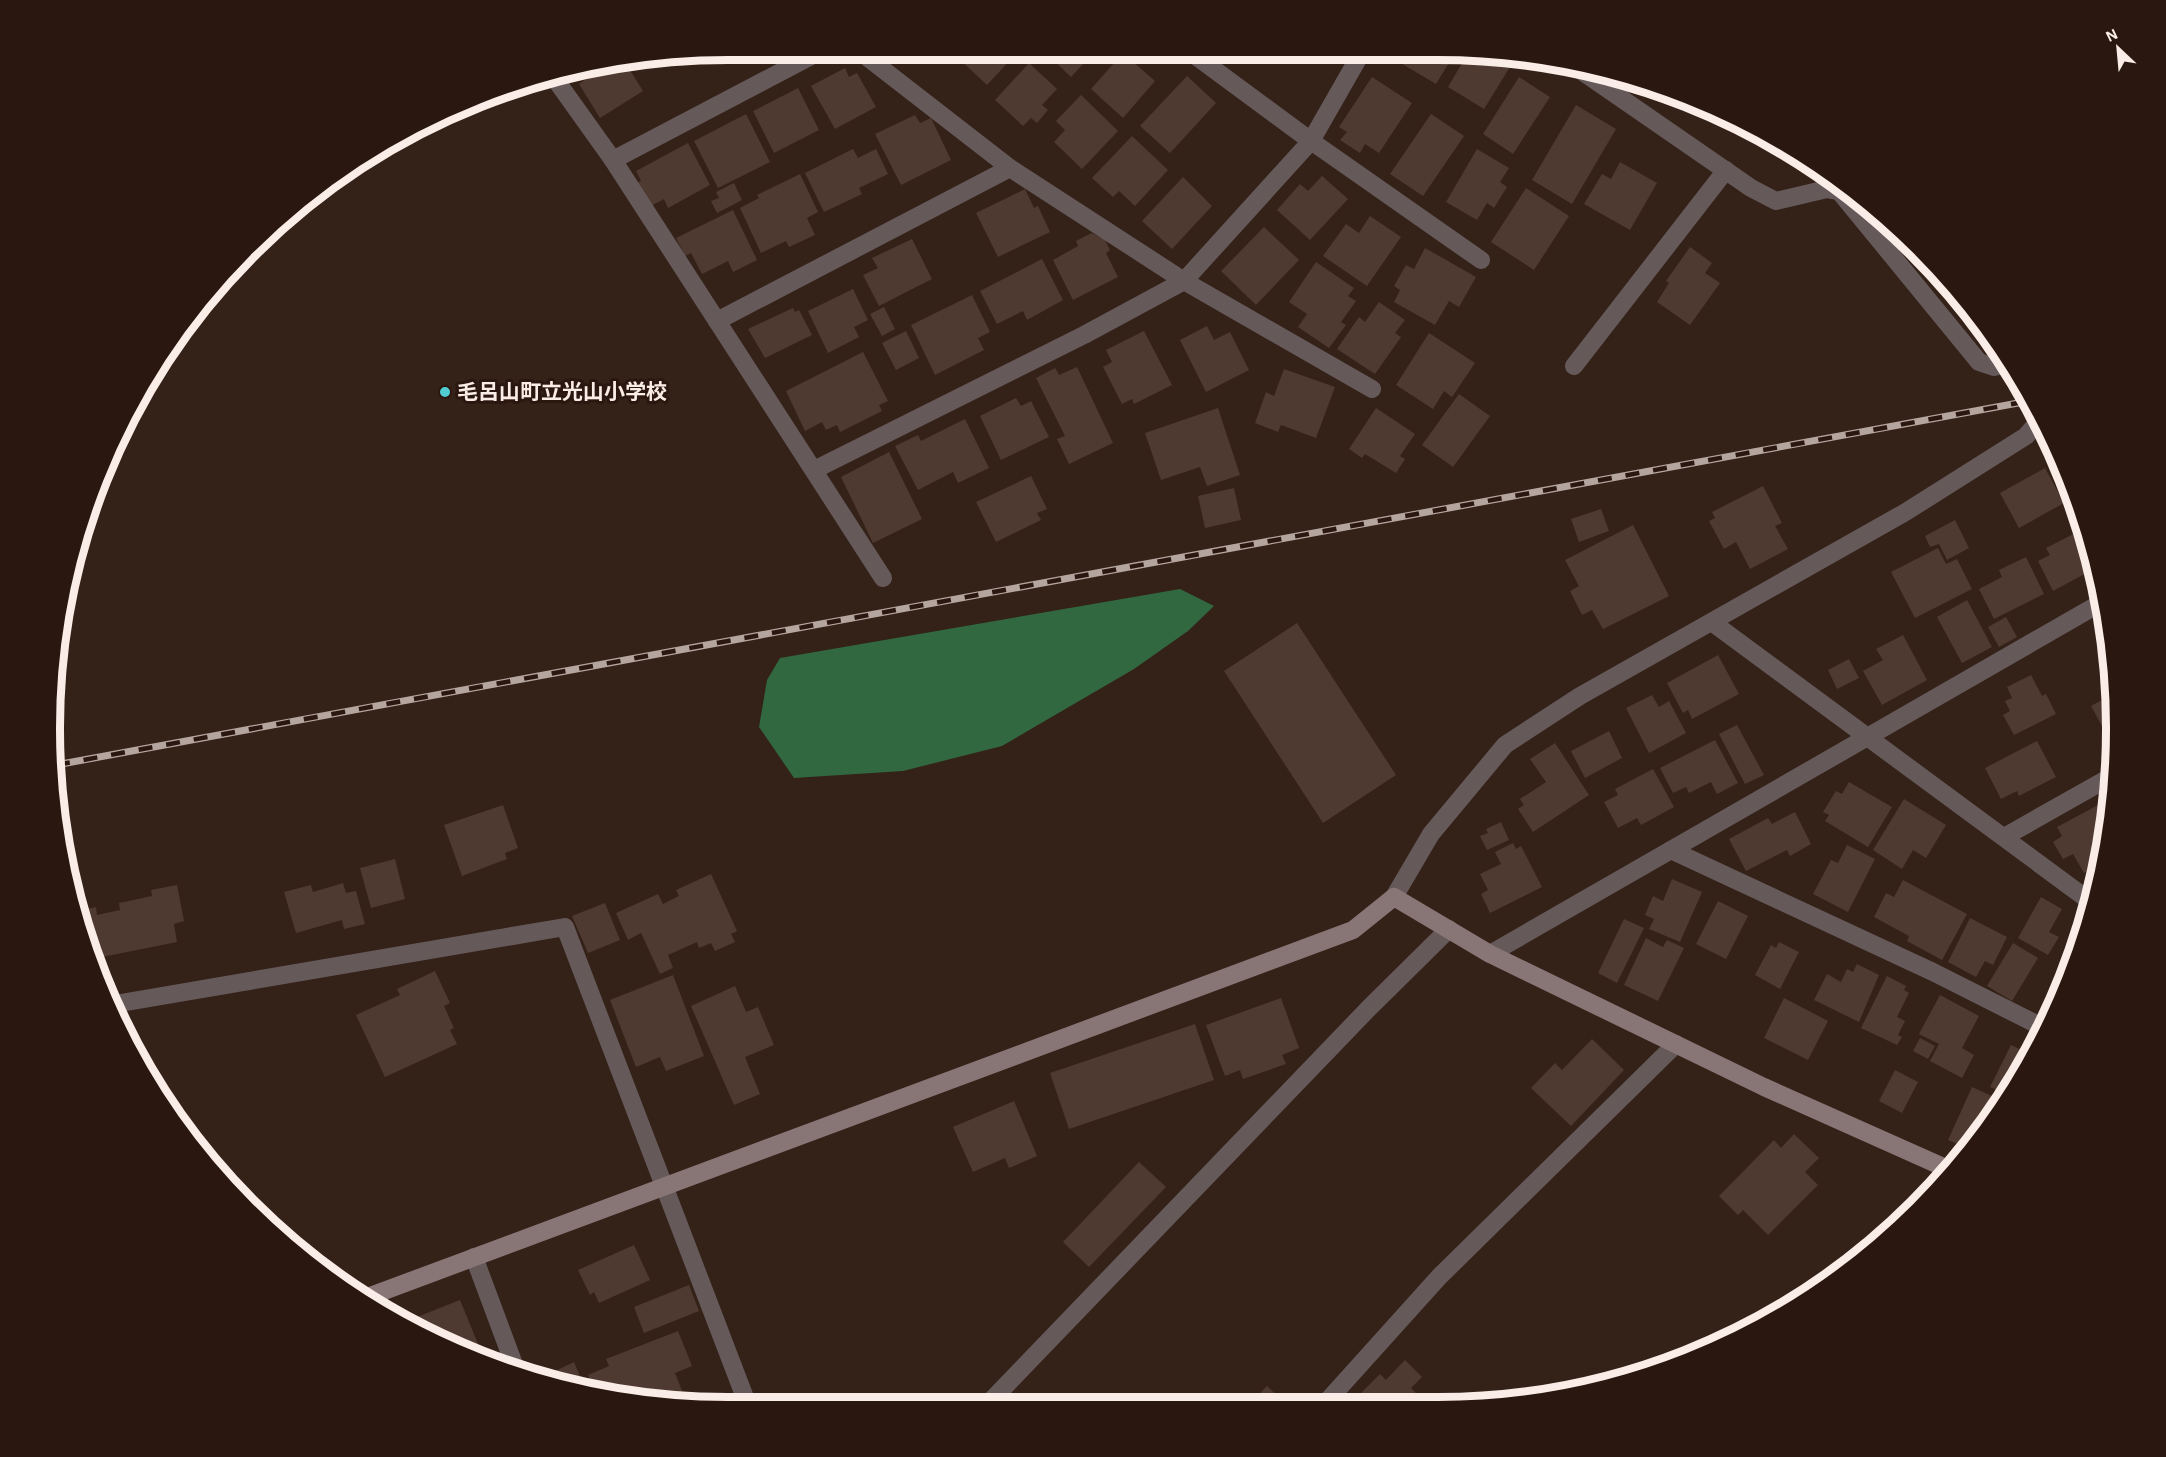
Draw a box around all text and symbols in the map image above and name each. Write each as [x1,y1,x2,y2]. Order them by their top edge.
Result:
north arrow [2088,18,2148,78]
text: N [2103,26,2120,45]
place label: 毛呂山町立光山小学校 [457,381,667,403]
marker: 毛呂山町立光山小学校 [438,385,452,399]

